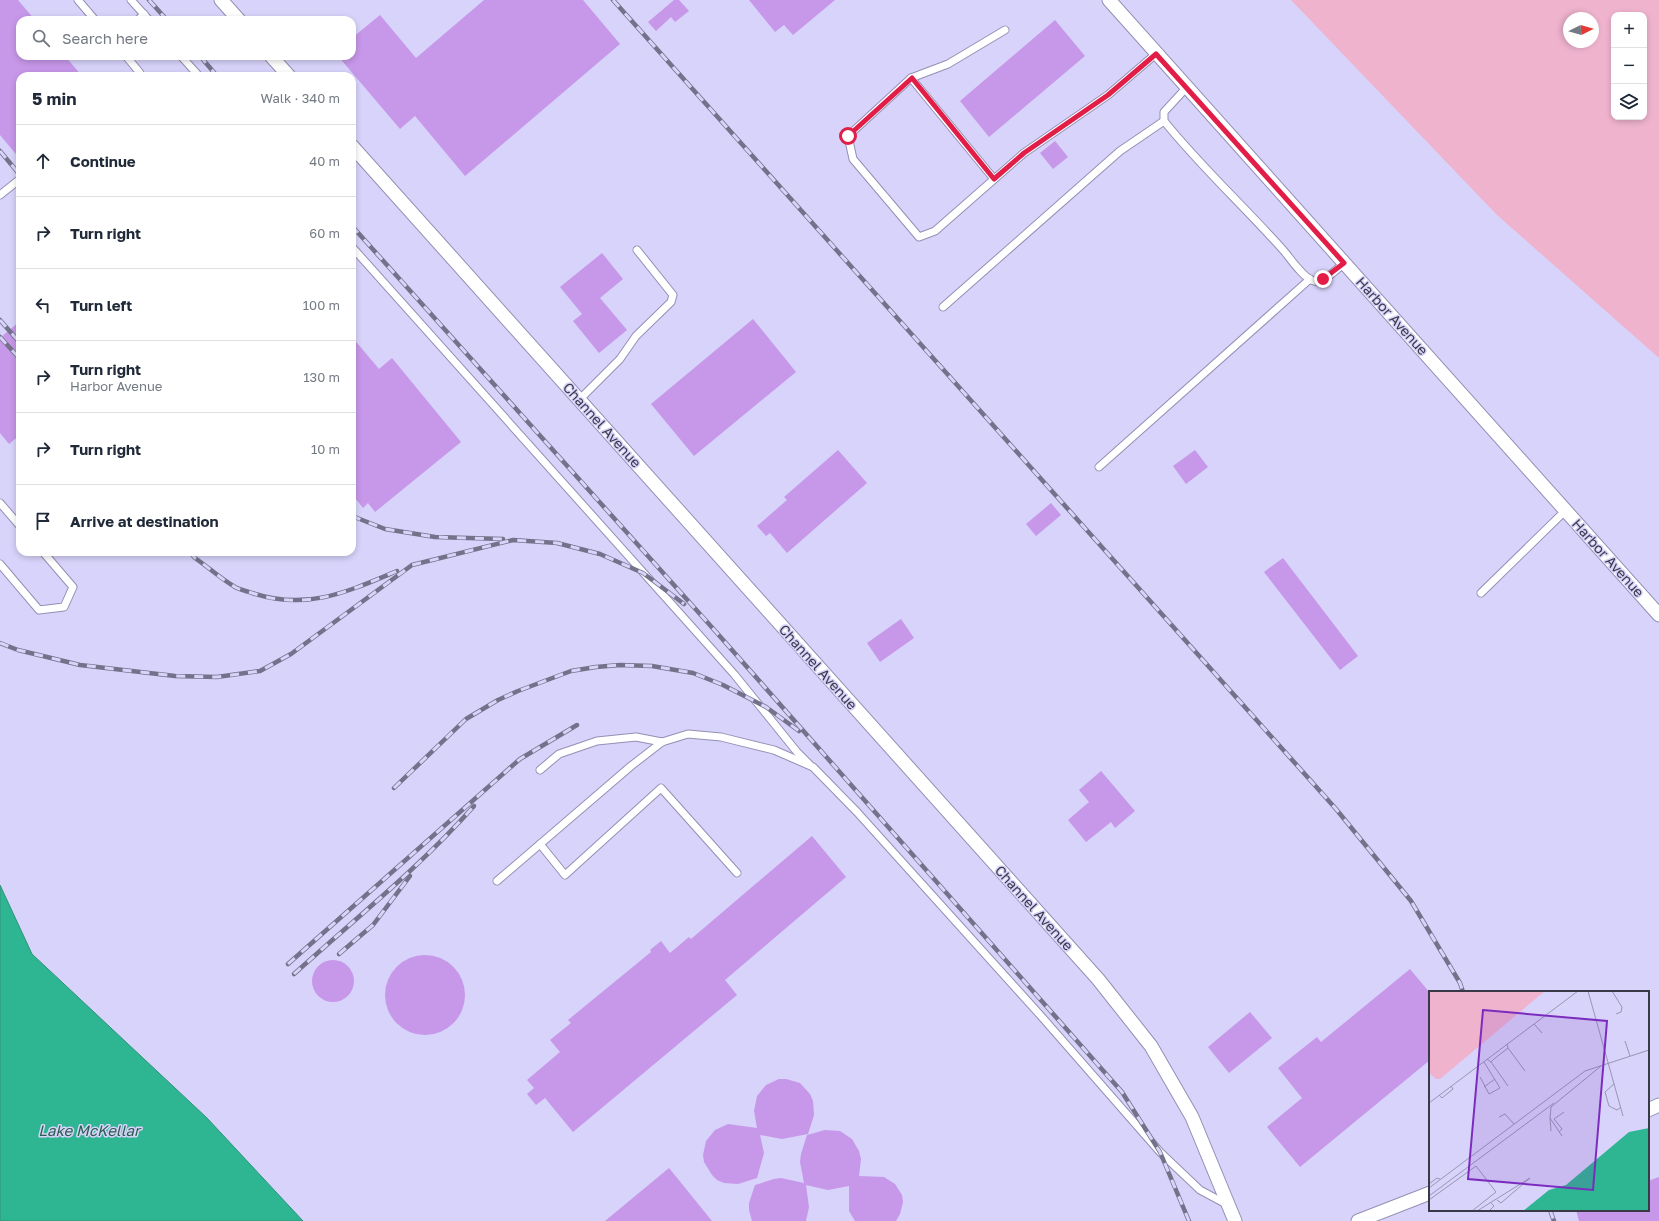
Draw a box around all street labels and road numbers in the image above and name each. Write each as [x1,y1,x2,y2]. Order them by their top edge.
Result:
street label: Harbor Avenue [1353,273,1432,358]
street label: Channel Avenue [560,379,645,471]
street label: Harbor Avenue [1569,515,1648,600]
street label: Channel Avenue [776,621,861,713]
street label: Channel Avenue [992,862,1077,954]

